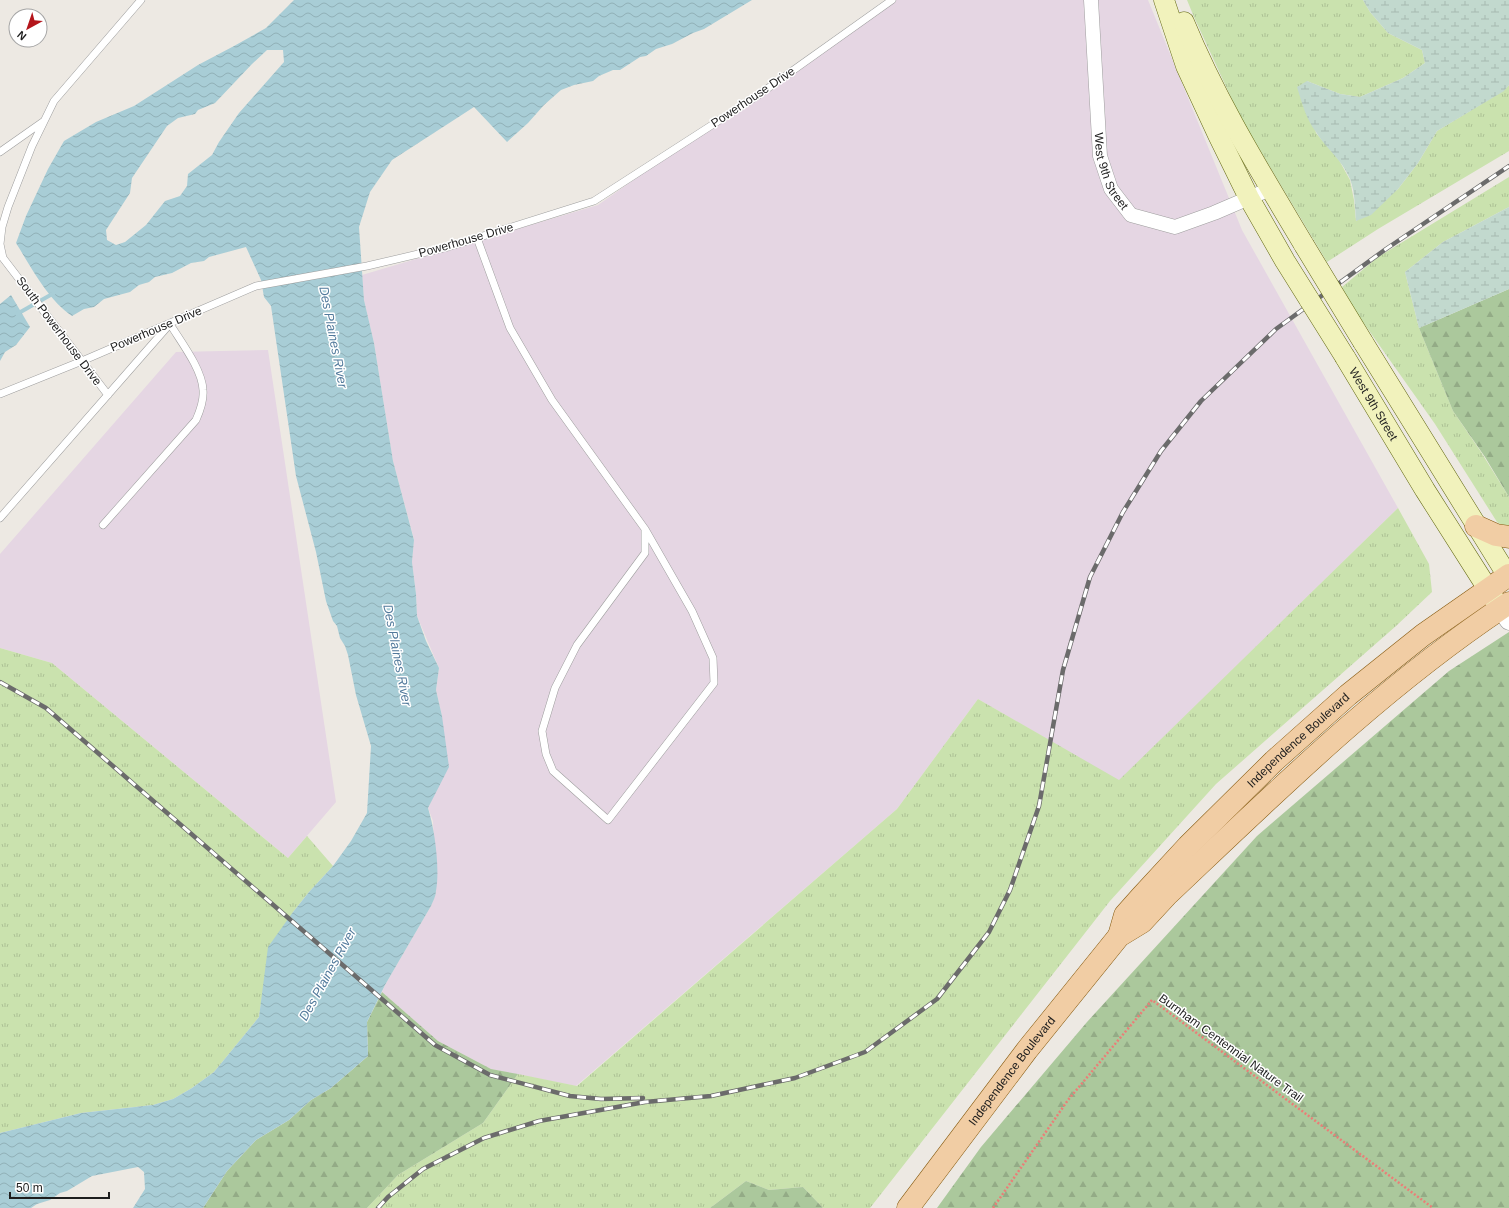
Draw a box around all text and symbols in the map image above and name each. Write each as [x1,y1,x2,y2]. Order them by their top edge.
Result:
north arrow [8,8,48,48]
text: N [15,28,28,43]
street label: Powerhouse Drive [708,64,798,130]
street label: West 9th Street [1092,132,1132,213]
street label: Powerhouse Drive [417,220,515,260]
street label: South Powerhouse Drive [13,274,105,388]
water label: Des Plaines River [316,285,351,390]
street label: Powerhouse Drive [108,303,204,355]
street label: West 9th Street [1346,365,1401,444]
water label: Des Plaines River [380,603,415,708]
street label: Independence Boulevard [1244,690,1352,791]
water label: Des Plaines River [296,925,359,1023]
street label: Burnham Centennial Nature Trail [1156,991,1306,1105]
street label: Independence Boulevard [966,1014,1058,1128]
scale bar [10,1174,109,1200]
text: 50 m [16,1181,43,1195]

